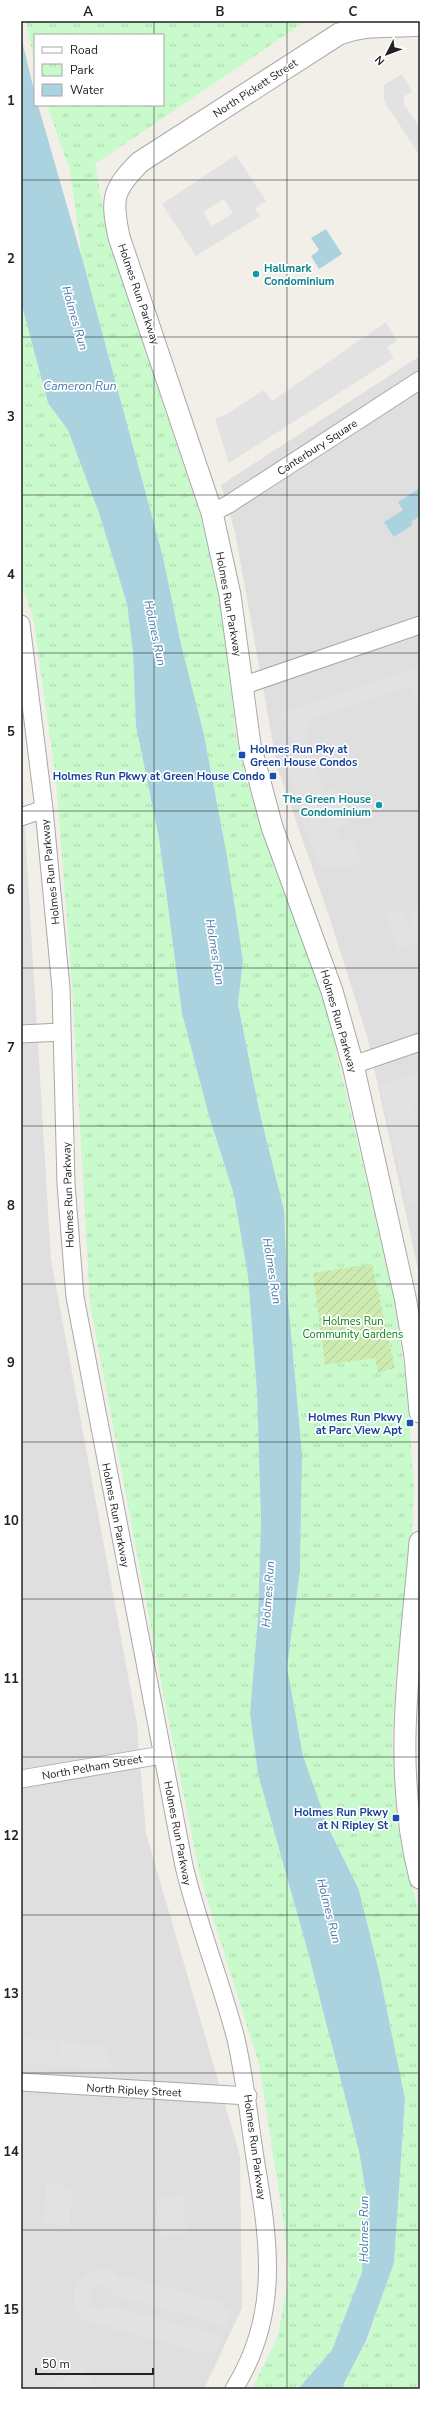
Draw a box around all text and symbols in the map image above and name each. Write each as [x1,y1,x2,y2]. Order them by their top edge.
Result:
text: A [83,3,93,21]
text: B [216,3,225,21]
text: C [349,3,358,21]
legend [34,34,164,106]
north arrow [367,34,407,74]
text: Road [70,42,98,58]
text: N [372,52,388,68]
street label: North Pickett Street [210,55,300,121]
text: Park [70,62,95,78]
text: Water [70,82,104,98]
text: 1 [7,92,15,110]
street label: Holmes Run Parkway [114,242,163,347]
text: 2 [7,250,15,268]
place label: Hallmark Condominium [264,261,335,289]
marker: Hallmark Condominium [251,269,261,279]
water label: Holmes Run [58,284,92,352]
water label: Cameron Run [43,378,117,394]
text: 3 [7,408,15,426]
street label: Canterbury Square [274,416,361,479]
street label: Holmes Run Parkway [212,551,245,658]
text: 4 [7,566,15,584]
water label: Holmes Run [140,599,170,667]
text: 5 [7,723,15,741]
place label: Holmes Run Pky at Green House Condos [250,742,357,770]
marker: Holmes Run Pky at Green House Condos [237,750,247,760]
place label: Holmes Run Pkwy at Green House Condo [53,769,265,784]
marker: Holmes Run Pkwy at Green House Condo [268,771,278,781]
place label: The Green House Condominium [283,792,371,820]
marker: The Green House Condominium [374,800,384,810]
street label: Holmes Run Parkway [37,818,64,925]
text: 6 [7,881,15,899]
water label: Holmes Run [202,918,228,986]
street label: Holmes Run Parkway [317,968,360,1075]
text: 7 [7,1039,15,1057]
street label: Holmes Run Parkway [59,1141,78,1248]
text: 8 [7,1197,15,1215]
water label: Holmes Run [259,1237,285,1305]
park label: Holmes Run Community Gardens [303,1314,403,1342]
text: 9 [7,1354,15,1372]
place label: Holmes Run Pkwy at Parc View Apt [308,1410,403,1438]
marker: Holmes Run Pkwy at Parc View Apt [405,1418,415,1428]
street label: Holmes Run Parkway [98,1462,133,1569]
text: 10 [3,1512,19,1530]
water label: Holmes Run [258,1560,278,1628]
text: 11 [3,1670,19,1688]
street label: North Pelham Street [41,1751,144,1784]
street label: Holmes Run Parkway [160,1780,195,1887]
place label: Holmes Run Pkwy at N Ripley St [294,1805,389,1833]
marker: Holmes Run Pkwy at N Ripley St [391,1813,401,1823]
text: 12 [3,1827,19,1845]
water label: Holmes Run [313,1877,345,1945]
text: 13 [3,1985,19,2003]
street label: North Ripley Street [86,2081,182,2100]
street label: Holmes Run Parkway [240,2093,269,2201]
text: 14 [3,2143,19,2161]
water label: Holmes Run [356,2196,372,2262]
text: 15 [3,2301,19,2319]
scale bar [36,2350,153,2376]
text: 50 m [42,2356,70,2372]

